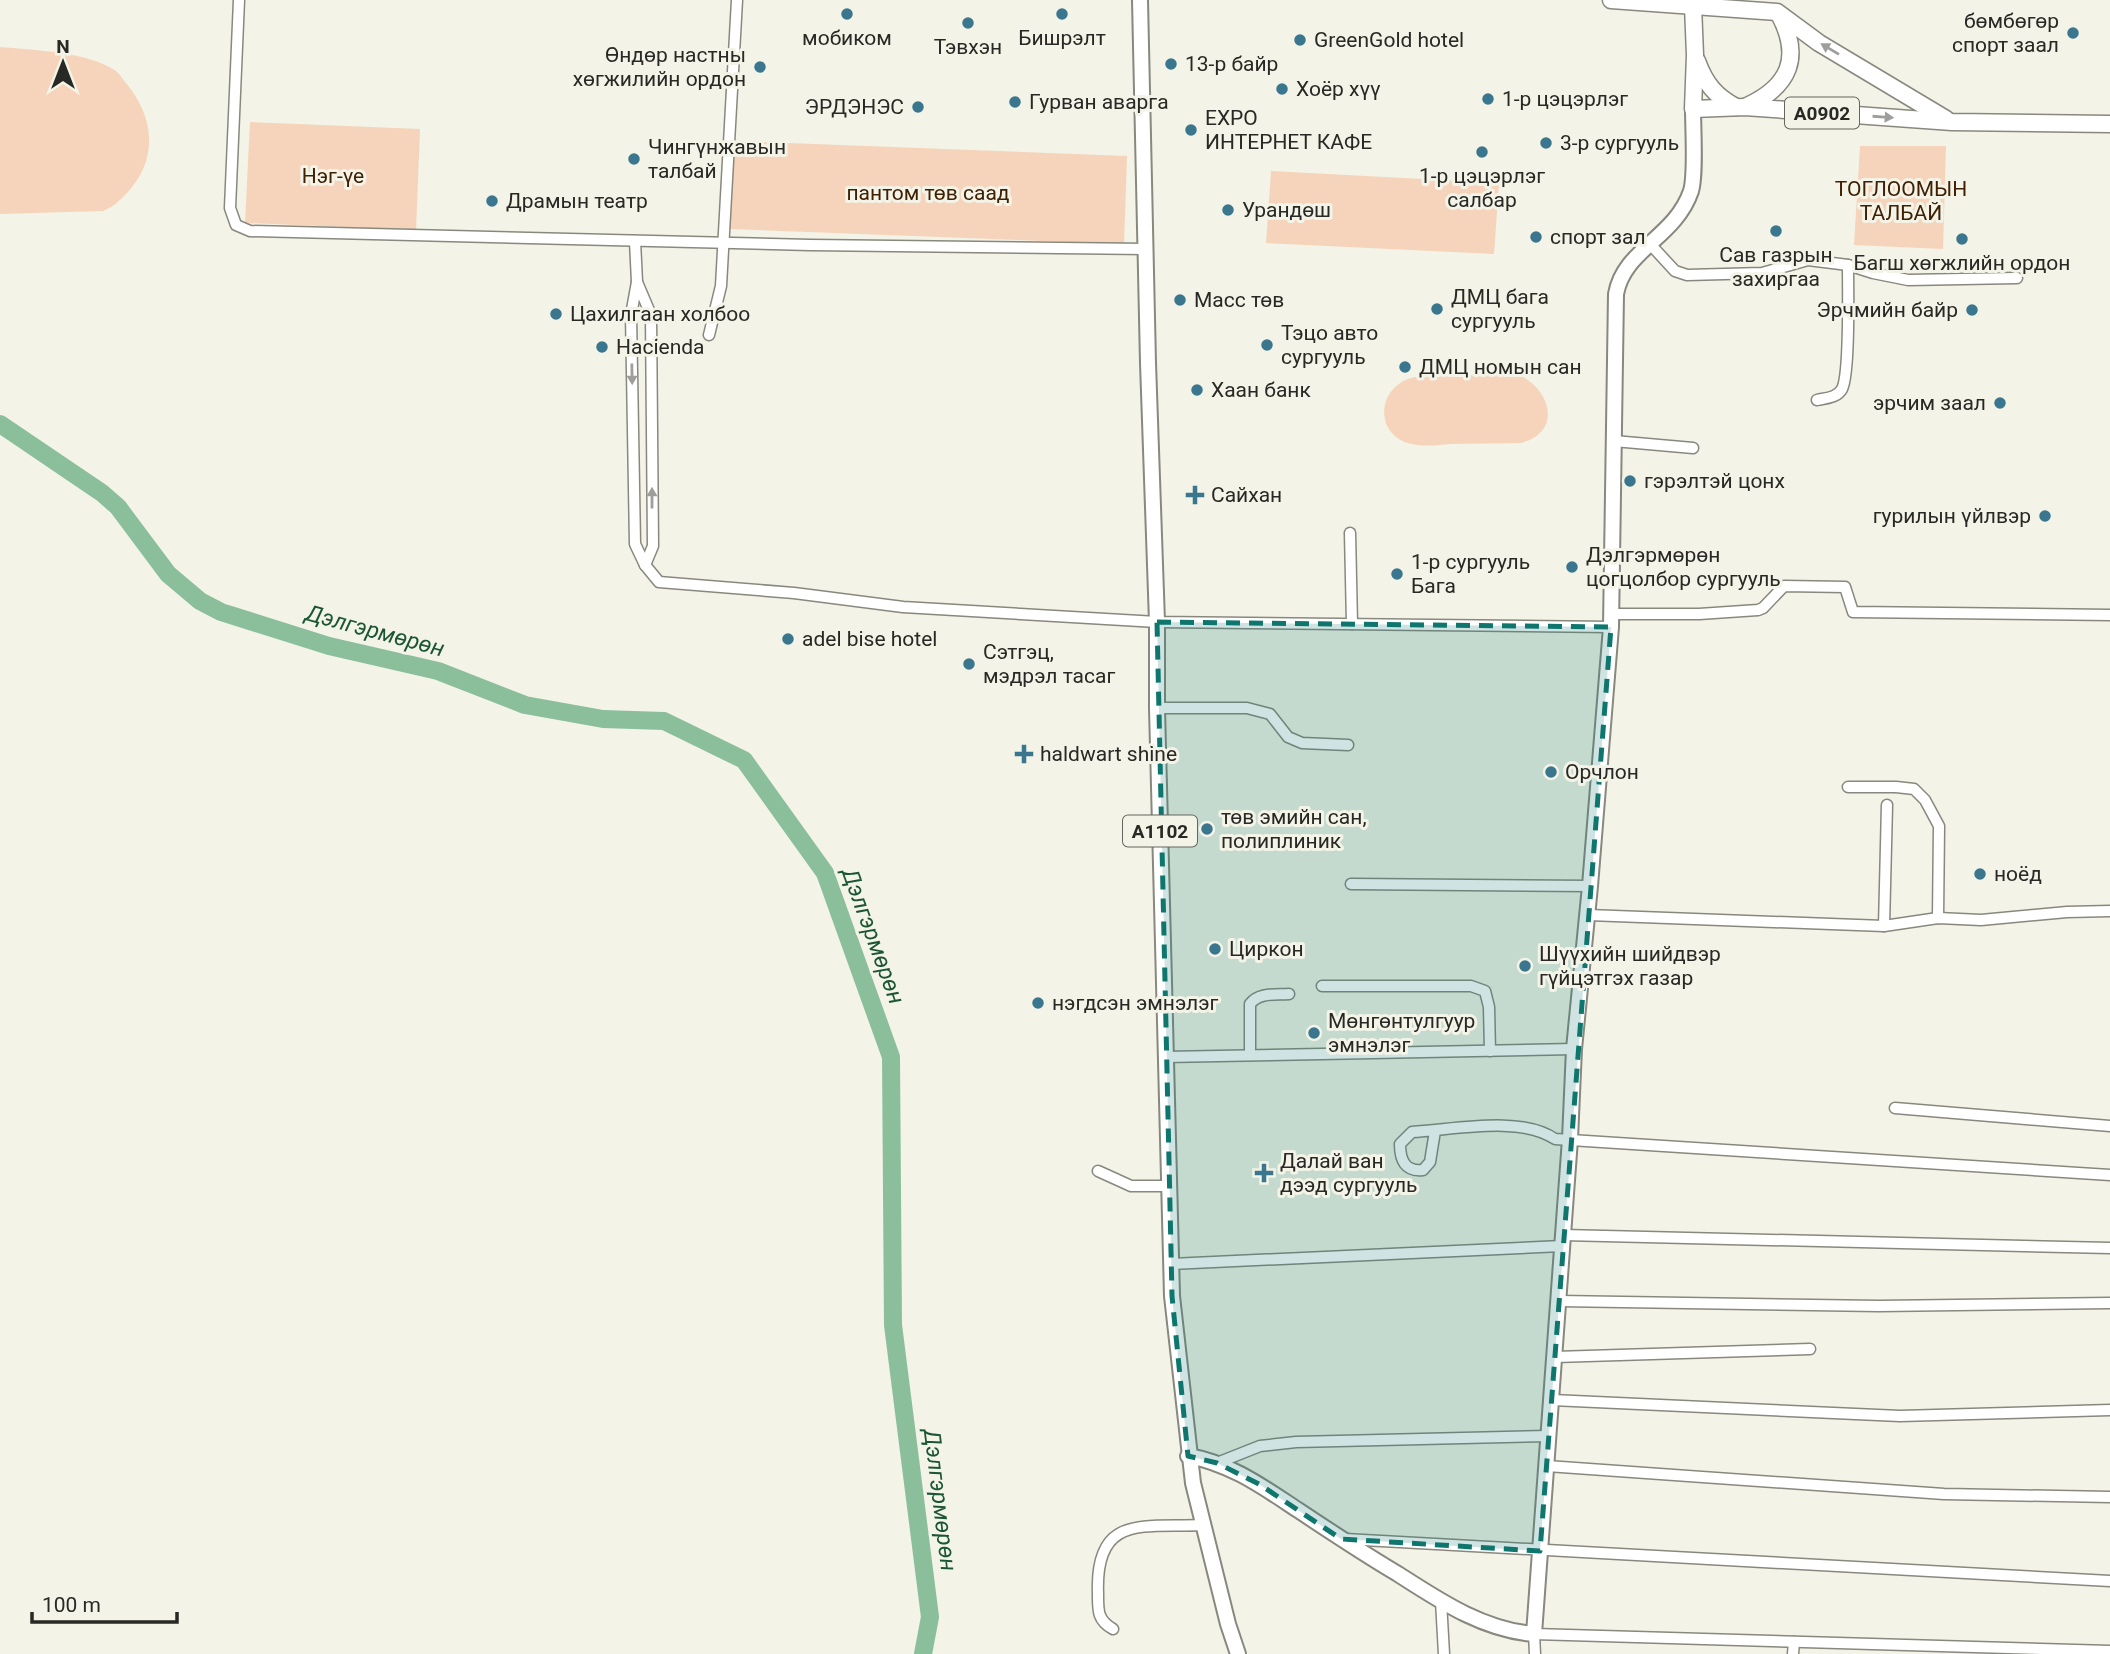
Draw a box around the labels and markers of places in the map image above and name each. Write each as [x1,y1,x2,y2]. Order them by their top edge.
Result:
marker: мобиком [839,6,855,22]
marker: Бишрэлт [1054,6,1070,22]
place label: бөмбөгөр спорт заал [1952,9,2059,57]
marker: Тэвхэн [960,15,976,31]
marker: бөмбөгөр спорт заал [2065,25,2081,41]
place label: мобиком [802,26,892,50]
place label: Бишрэлт [1018,26,1106,50]
place label: GreenGold hotel [1314,28,1464,52]
marker: GreenGold hotel [1292,32,1308,48]
place label: Тэвхэн [934,35,1002,59]
place label: Өндөр настны хөгжилийн ордон [573,43,746,91]
place label: 13-р байр [1185,52,1278,76]
marker: 13-р байр [1163,56,1179,72]
marker: Өндөр настны хөгжилийн ордон [752,59,768,75]
place label: Хоёр хүү [1296,77,1381,101]
marker: Хоёр хүү [1274,81,1290,97]
place label: 1-р цэцэрлэг [1502,87,1628,111]
place label: Гурван аварга [1029,90,1169,114]
marker: 1-р цэцэрлэг [1480,91,1496,107]
marker: Гурван аварга [1007,94,1023,110]
place label: ЭРДЭНЭС [805,95,904,119]
marker: ЭРДЭНЭС [910,99,926,115]
place label: EXPO ИНТЕРНЕТ КАФЕ [1205,106,1372,154]
marker: EXPO ИНТЕРНЕТ КАФЕ [1183,122,1199,138]
place label: 3-р сургууль [1560,131,1679,155]
place label: Чингүнжавын талбай [648,135,786,183]
marker: 3-р сургууль [1538,135,1554,151]
marker: 1-р цэцэрлэг салбар [1474,144,1490,160]
marker: Чингүнжавын талбай [626,151,642,167]
place label: 1-р цэцэрлэг салбар [1419,164,1545,212]
place label: Драмын театр [506,189,648,213]
marker: Драмын театр [484,193,500,209]
place label: Урандөш [1242,198,1331,222]
marker: Урандөш [1220,202,1236,218]
marker: Сав газрын захиргаа [1768,223,1784,239]
place label: спорт зал [1550,225,1646,249]
marker: спорт зал [1528,229,1544,245]
marker: Багш хөгжлийн ордон [1954,231,1970,247]
place label: Сав газрын захиргаа [1719,243,1833,291]
place label: Багш хөгжлийн ордон [1854,251,2070,275]
place label: ДМЦ бага сургууль [1451,285,1549,333]
place label: Масс төв [1194,288,1284,312]
marker: Масс төв [1172,292,1188,308]
place label: Эрчмийн байр [1817,298,1958,322]
marker: ДМЦ бага сургууль [1429,301,1445,317]
place label: Цахилгаан холбоо [570,302,750,326]
marker: Эрчмийн байр [1964,302,1980,318]
marker: Цахилгаан холбоо [548,306,564,322]
place label: Тэцо авто сургууль [1281,321,1378,369]
place label: Hacienda [616,335,705,359]
marker: Тэцо авто сургууль [1259,337,1275,353]
marker: Hacienda [594,339,610,355]
place label: ДМЦ номын сан [1419,355,1582,379]
marker: ДМЦ номын сан [1397,359,1413,375]
place label: Хаан банк [1211,378,1311,402]
marker: Хаан банк [1189,382,1205,398]
place label: эрчим заал [1873,391,1986,415]
marker: эрчим заал [1992,395,2008,411]
place label: гэрэлтэй цонх [1644,469,1785,493]
marker: гэрэлтэй цонх [1622,473,1638,489]
place label: Сайхан [1211,483,1282,507]
marker: Сайхан [1185,485,1205,505]
place label: гурилын үйлвэр [1873,504,2031,528]
marker: гурилын үйлвэр [2037,508,2053,524]
place label: Дэлгэрмөрөн цогцолбор сургууль [1586,543,1781,591]
place label: 1-р сургууль Бага [1411,550,1530,598]
marker: Дэлгэрмөрөн цогцолбор сургууль [1564,559,1580,575]
marker: 1-р сургууль Бага [1389,566,1405,582]
place label: adel bise hotel [802,627,937,651]
marker: adel bise hotel [780,631,796,647]
place label: Сэтгэц, мэдрэл тасаг [983,640,1115,688]
marker: Сэтгэц, мэдрэл тасаг [961,656,977,672]
place label: haldwart shine [1040,742,1177,766]
marker: haldwart shine [1014,744,1034,764]
place label: Орчлон [1565,760,1639,784]
marker: Орчлон [1543,764,1559,780]
place label: төв эмийн сан, полиплиник [1221,805,1367,853]
marker: төв эмийн сан, полиплиник [1199,821,1215,837]
place label: ноёд [1994,862,2042,886]
marker: ноёд [1972,866,1988,882]
place label: Циркон [1229,937,1304,961]
marker: Циркон [1207,941,1223,957]
place label: Шүүхийн шийдвэр гүйцэтгэх газар [1539,942,1721,990]
marker: Шүүхийн шийдвэр гүйцэтгэх газар [1517,958,1533,974]
place label: нэгдсэн эмнэлэг [1052,991,1219,1015]
marker: нэгдсэн эмнэлэг [1030,995,1046,1011]
place label: Мөнгөнтулгуур эмнэлэг [1328,1009,1475,1057]
marker: Мөнгөнтулгуур эмнэлэг [1306,1025,1322,1041]
place label: Далай ван дээд сургууль [1280,1149,1418,1197]
marker: Далай ван дээд сургууль [1254,1163,1274,1183]

